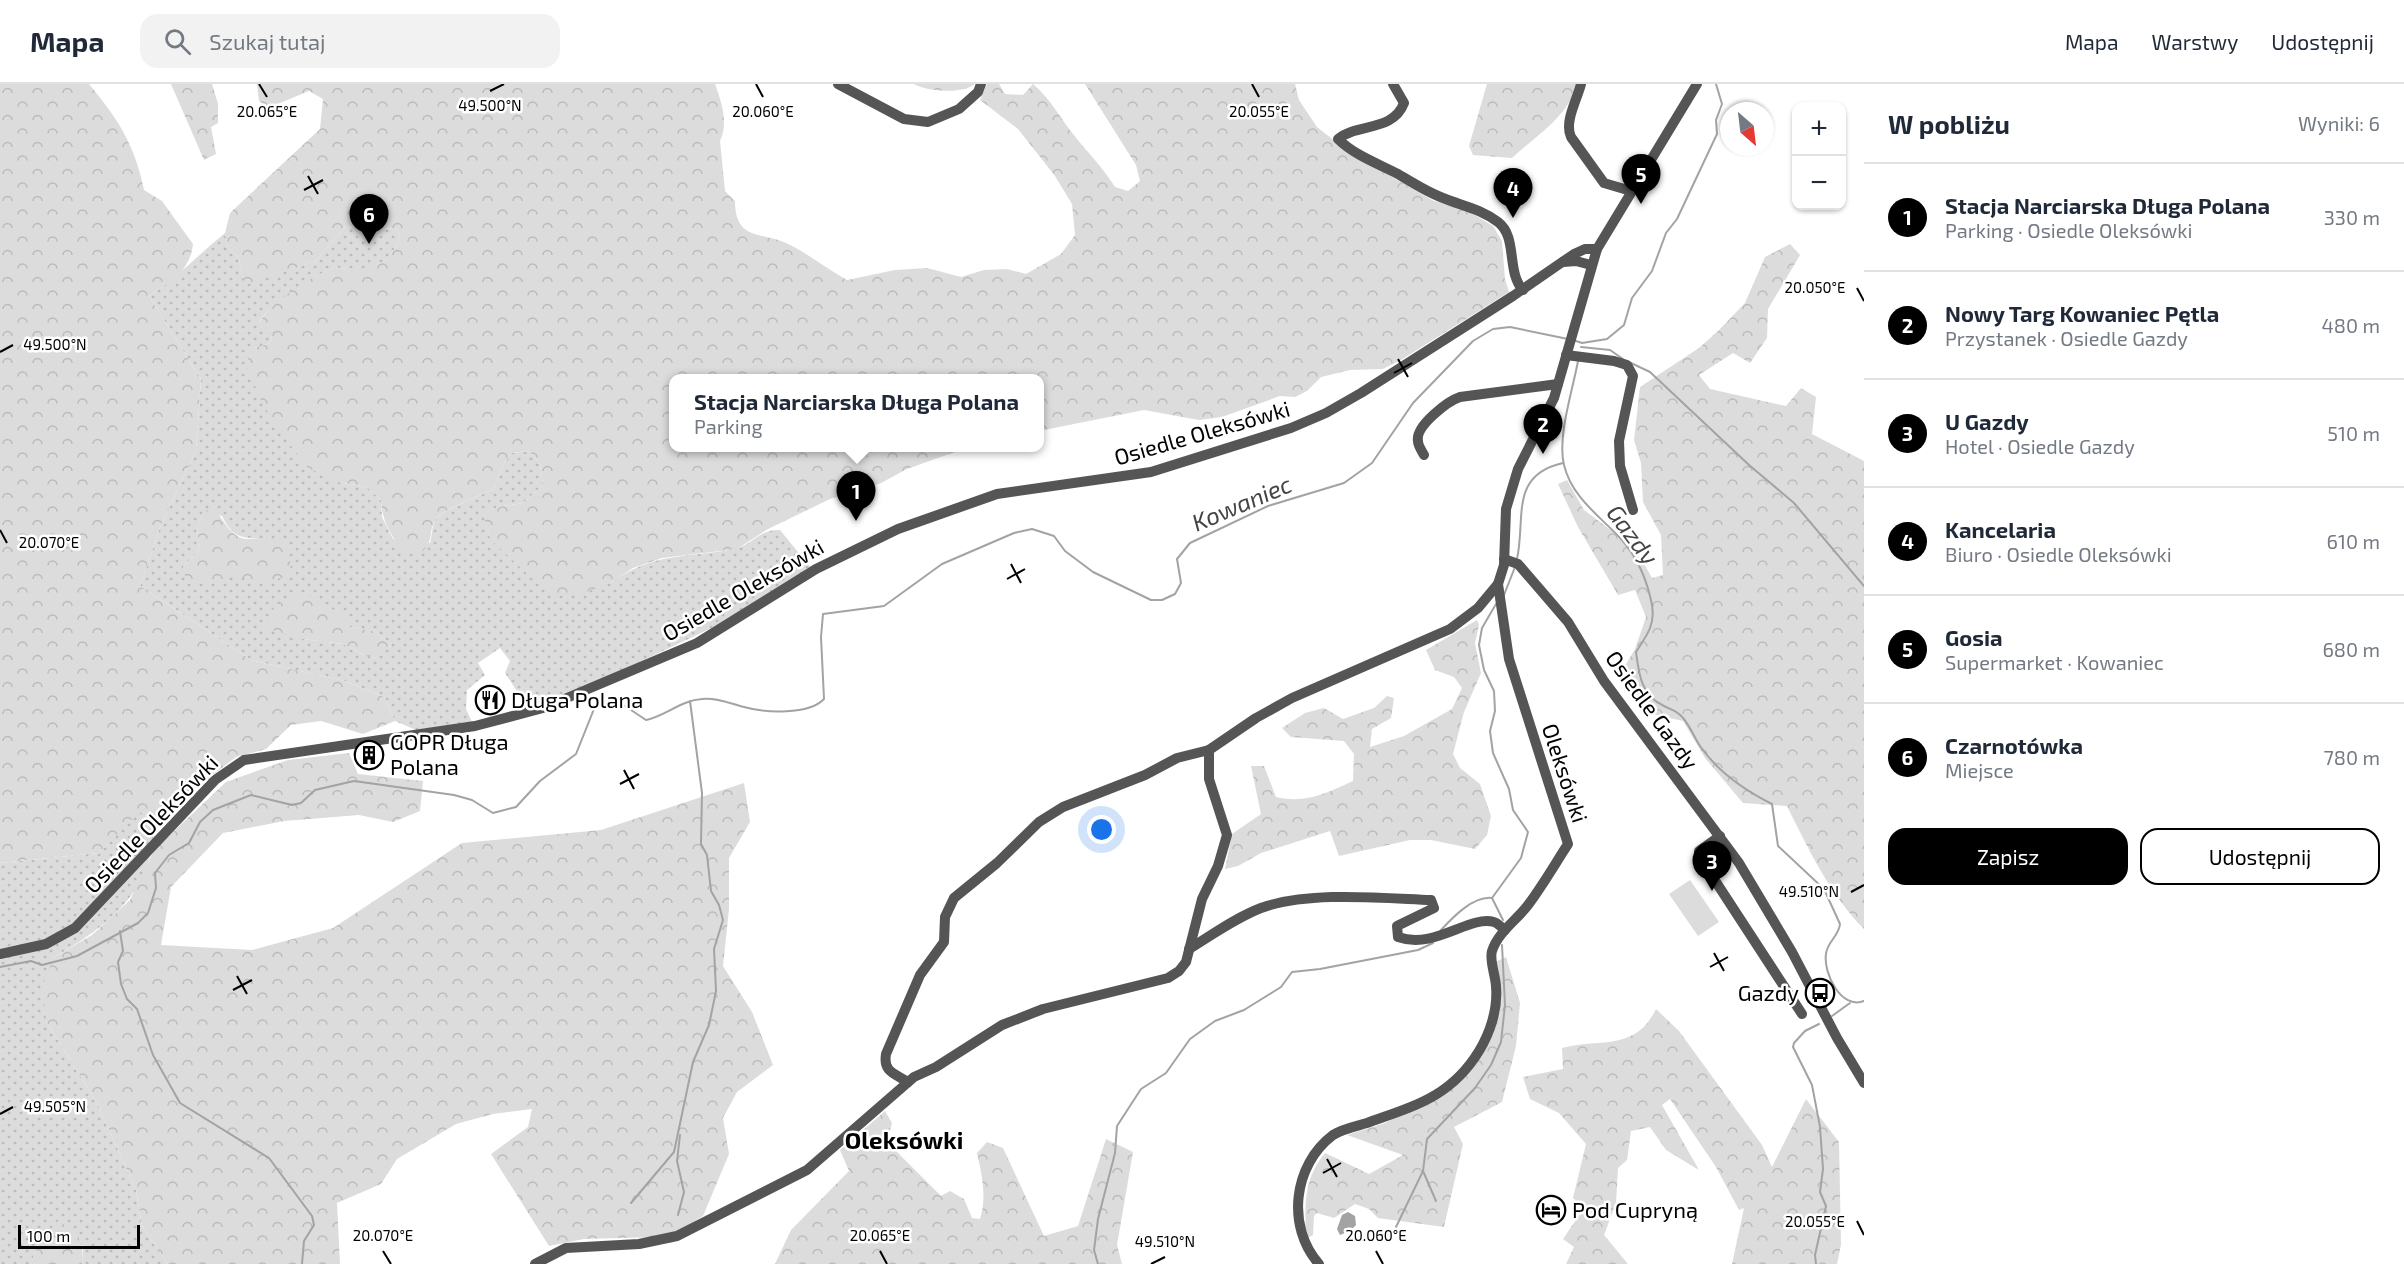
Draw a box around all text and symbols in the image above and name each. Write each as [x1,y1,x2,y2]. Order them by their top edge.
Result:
search box [140,14,560,68]
text: Mapa [30,24,104,58]
icon: search [161,25,194,58]
text: Szukaj tutaj [209,28,326,54]
text: Mapa [2065,29,2119,54]
text: Warstwy [2152,29,2238,54]
text: Udostępnij [2271,29,2374,54]
text: 49.500°N [458,96,522,114]
text: 20.065°E [237,102,297,120]
text: 20.060°E [732,102,794,120]
text: 20.055°E [1229,102,1289,120]
north arrow [1720,102,1774,156]
map controls [1792,102,1846,210]
button: + [1792,102,1846,156]
text: W pobliżu [1888,108,2010,139]
text: Wyniki: 6 [2298,111,2380,135]
pin: 5 [1622,154,1660,204]
button: − [1792,156,1846,210]
pin: 4 [1494,168,1532,218]
text: Stacja Narciarska Długa Polana [1945,192,2270,218]
pin: 6 [350,194,388,244]
text: 1 [1903,205,1912,229]
text: 330 m [2324,205,2380,229]
text: Parking · Osiedle Oleksówki [1945,218,2192,242]
text: 20.050°E [1785,278,1845,296]
text: Nowy Targ Kowaniec Pętla [1945,300,2219,326]
text: 2 [1902,313,1913,337]
text: 480 m [2322,313,2380,337]
text: Przystanek · Osiedle Gazdy [1945,326,2188,350]
text: 49.500°N [23,335,87,353]
popup [669,374,1044,452]
text: Stacja Narciarska Długa Polana [694,388,1019,414]
street label: Osiedle Oleksówki [1111,395,1293,470]
pin: 2 [1524,404,1562,454]
text: U Gazdy [1945,408,2029,434]
text: Parking [694,414,763,438]
text: 3 [1902,421,1913,445]
text: 510 m [2327,421,2380,445]
text: Hotel · Osiedle Gazdy [1945,434,2135,458]
water label: Kowaniec [1187,468,1296,537]
pin: 1 [836,472,876,521]
water label: Gazdy [1601,498,1665,570]
text: Kancelaria [1945,516,2056,542]
text: 4 [1901,529,1914,553]
text: 610 m [2327,529,2380,553]
street label: Osiedle Oleksówki [657,532,828,646]
text: 20.070°E [19,533,79,551]
text: Biuro · Osiedle Oleksówki [1945,542,2172,566]
text: Gosia [1945,624,2003,650]
text: 5 [1902,637,1913,661]
text: 680 m [2322,637,2380,661]
street label: Osiedle Gazdy [1601,645,1705,774]
text: Supermarket · Kowaniec [1945,650,2164,674]
restaurant icon: Długa Polana [474,684,506,716]
place label: Długa Polana [511,686,643,712]
street label: Oleksówki [1538,720,1594,826]
place label: GOPR Długa Polana [390,728,509,779]
text: Czarnotówka [1945,732,2083,758]
building icon: GOPR Długa Polana [353,739,385,771]
text: 6 [1902,745,1913,769]
text: 780 m [2324,745,2380,769]
street label: Osiedle Oleksówki [78,749,223,898]
text: Miejsce [1945,758,2014,782]
your location [1087,815,1116,844]
button: Zapisz [1888,828,2128,885]
button: Udostępnij [2140,828,2380,885]
pin: 3 [1692,842,1732,891]
text: 49.510°N [1779,882,1839,900]
bus stop icon: Gazdy [1804,977,1836,1009]
place label: Gazdy [1738,979,1799,1005]
text: 49.505°N [24,1097,86,1115]
district label: Oleksówki [845,1125,963,1154]
hotel icon: Pod Cupryną [1535,1194,1567,1226]
place label: Pod Cupryną [1572,1196,1698,1222]
text: 20.055°E [1785,1212,1845,1230]
scale bar [18,1222,140,1250]
text: 100 m [27,1226,70,1245]
text: 20.070°E [353,1226,413,1244]
text: 20.065°E [850,1226,910,1244]
text: 20.060°E [1345,1226,1407,1244]
text: 49.510°N [1135,1232,1195,1250]

